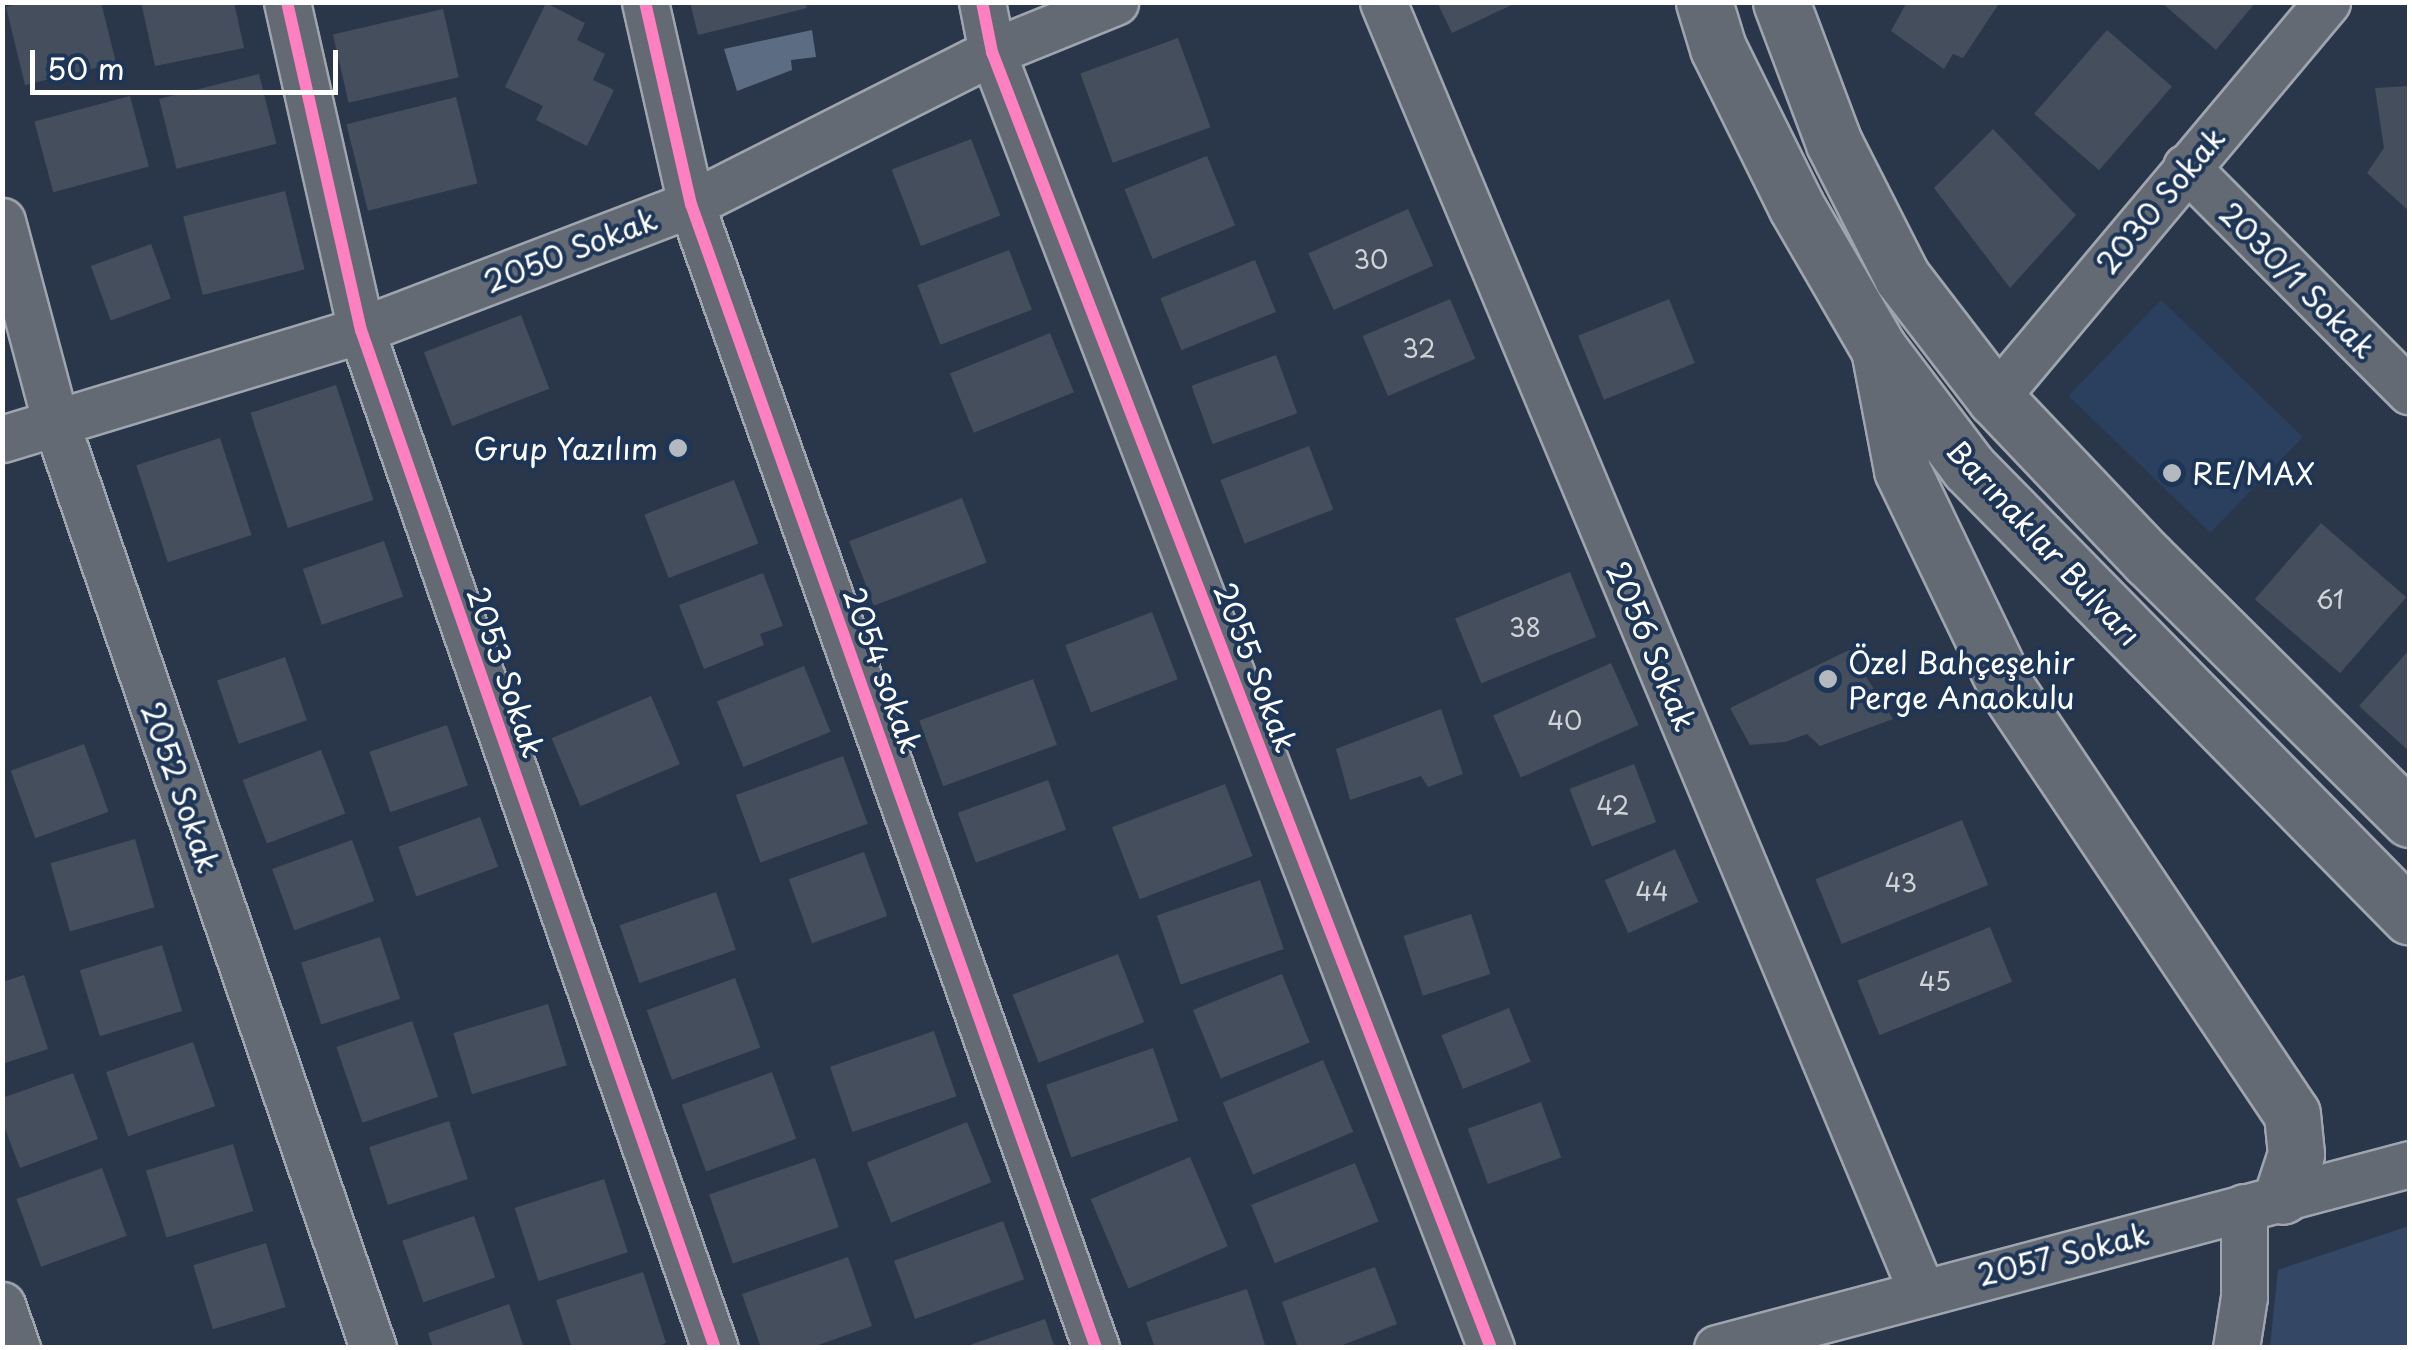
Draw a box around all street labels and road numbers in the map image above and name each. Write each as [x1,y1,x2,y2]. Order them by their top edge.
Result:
street label: 2030 Sokak [2088,119,2232,281]
street label: 2030/1 Sokak [2212,194,2384,366]
street label: 2050 Sokak [478,200,662,300]
street label: Barınaklar Bulvarı [1939,431,2149,653]
street label: 2056 Sokak [1600,556,1704,736]
street label: 2055 Sokak [1207,577,1305,757]
street label: 2053 Sokak [460,582,552,762]
street label: 2054 sokak [836,582,930,758]
street label: 2052 Sokak [135,696,227,878]
street label: 2057 Sokak [1973,1215,2153,1293]

